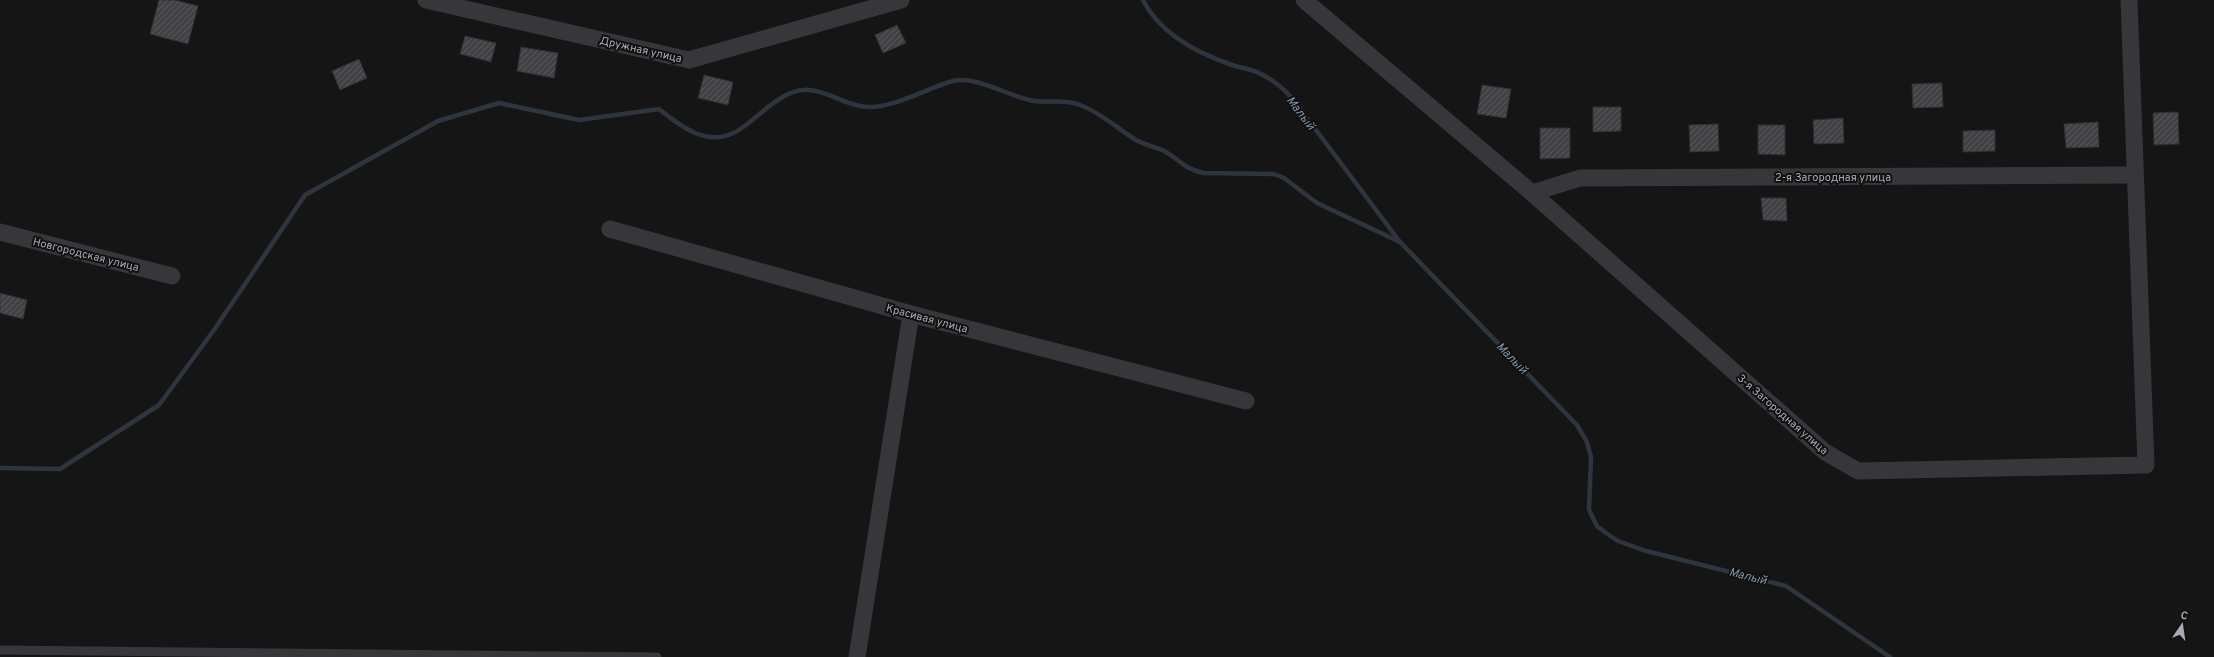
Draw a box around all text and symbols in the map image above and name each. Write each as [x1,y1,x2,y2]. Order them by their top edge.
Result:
street label: Дружная улица [598,34,683,66]
water label: Малый [1282,93,1319,135]
street label: 2-я Загородная улица [1775,171,1891,185]
street label: Новгородская улица [31,235,140,275]
street label: Красивая улица [884,301,969,337]
water label: Малый [1492,339,1531,379]
street label: 3-я Загородная улица [1734,371,1831,458]
water label: Малый [1727,565,1769,590]
north arrow [2162,605,2202,645]
text: С [2179,609,2189,624]

